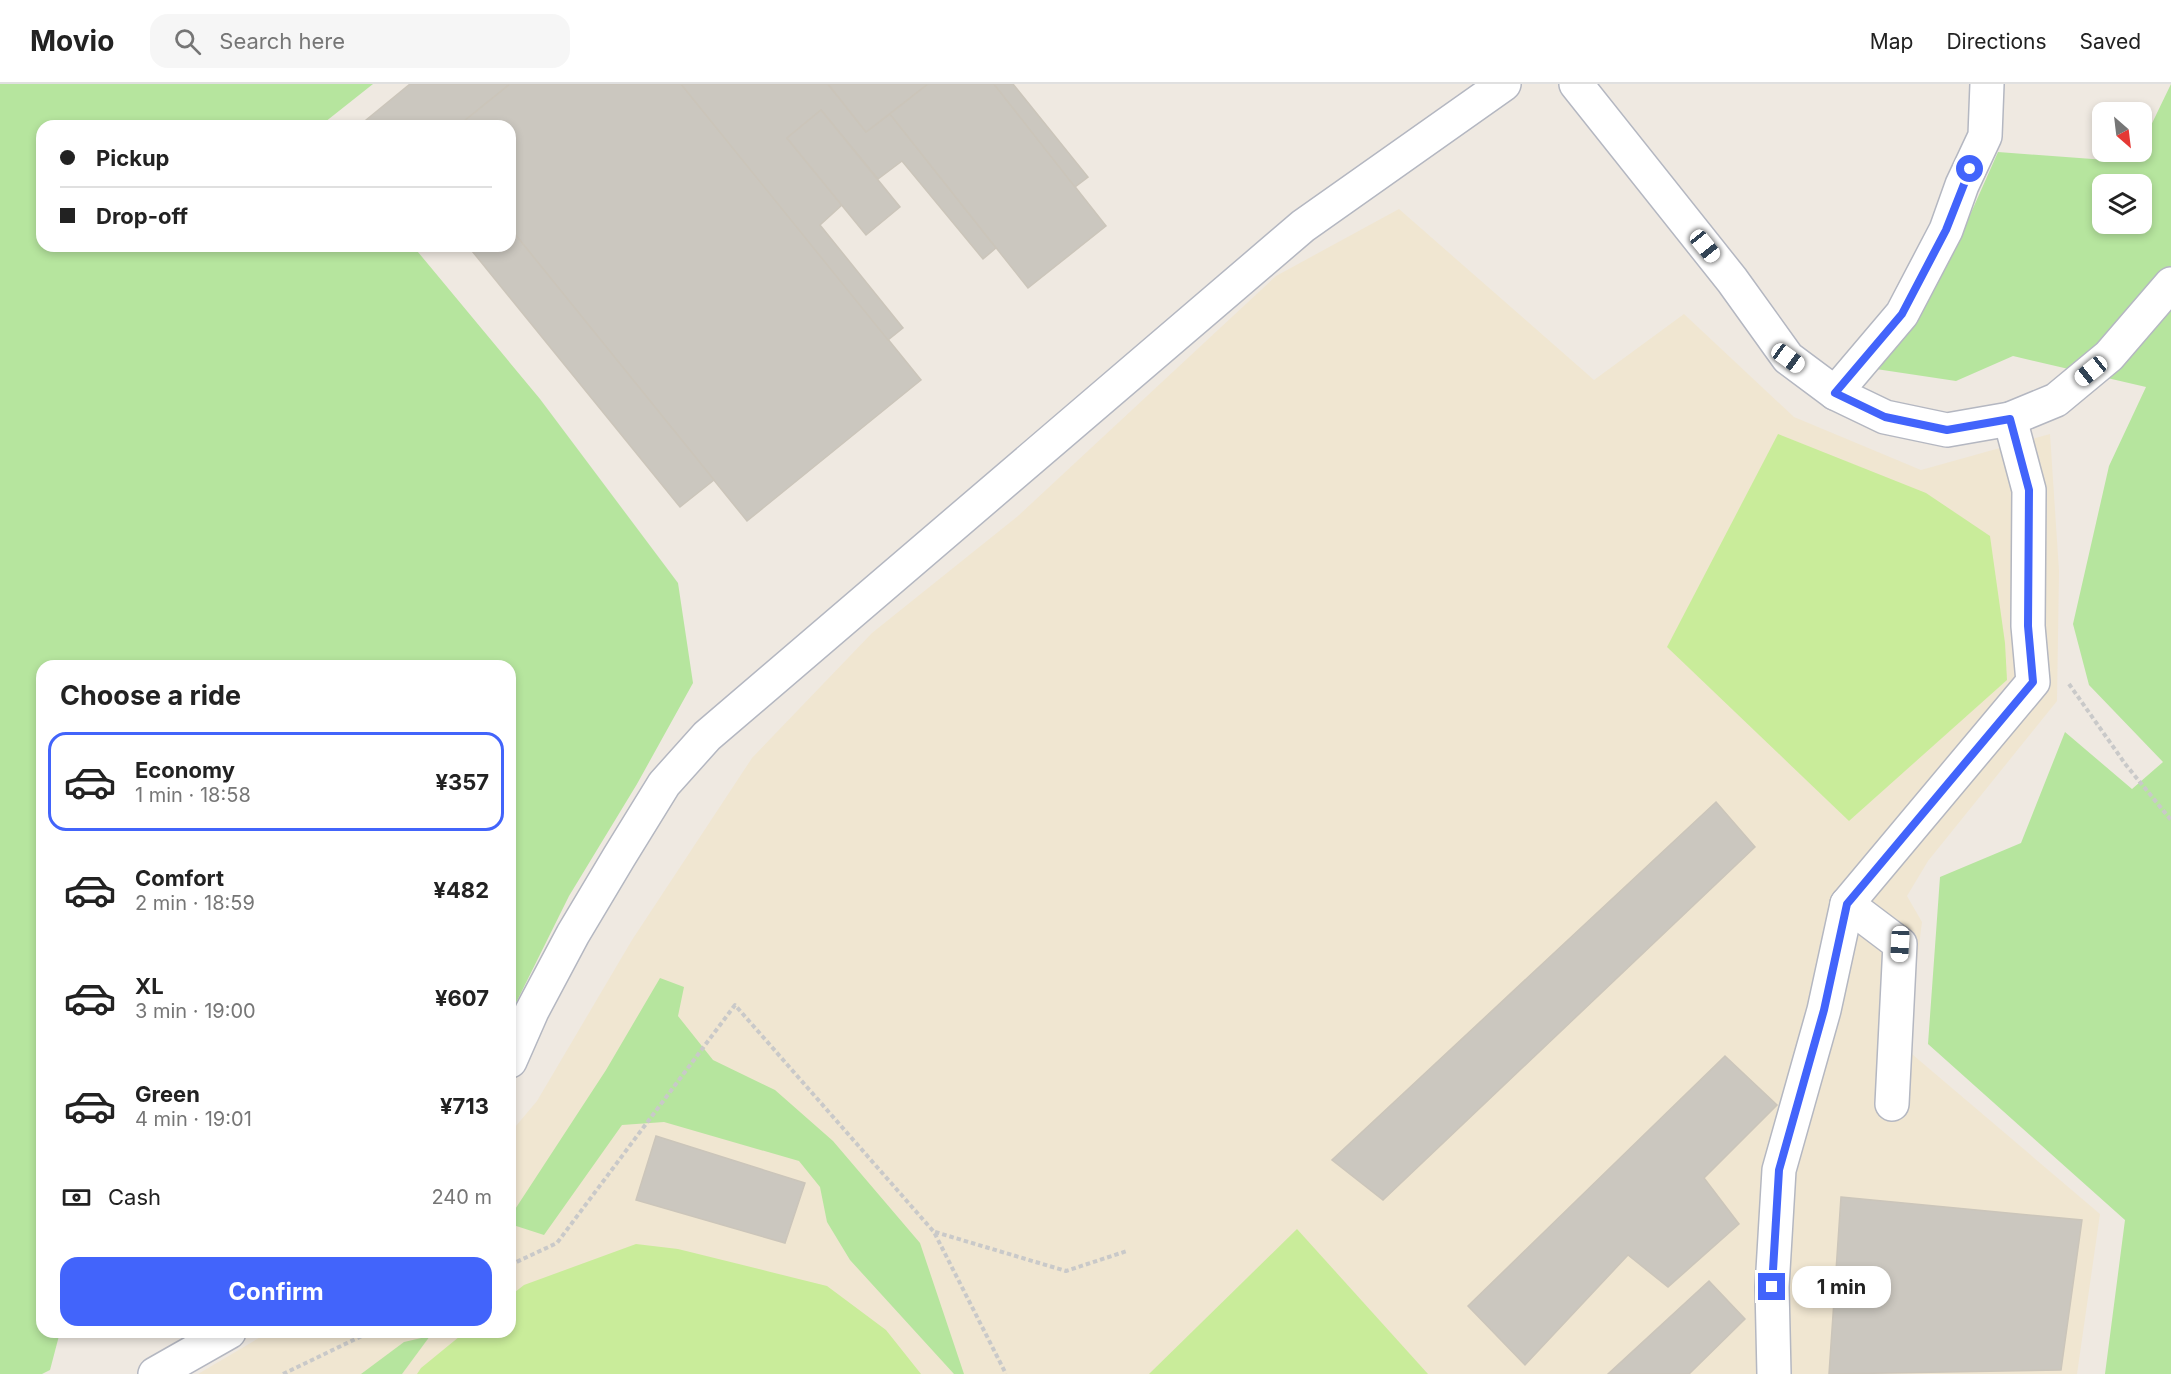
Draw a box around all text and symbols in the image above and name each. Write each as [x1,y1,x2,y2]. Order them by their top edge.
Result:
search box [150,14,570,68]
text: Movio [30,24,114,58]
icon: search [171,25,204,58]
text: Search here [219,28,345,54]
text: Map [1870,29,1913,54]
text: Directions [1946,29,2047,54]
text: Saved [2080,29,2141,54]
north arrow [2092,102,2152,162]
map controls [2092,102,2152,234]
text: Pickup [96,145,170,171]
route start [1956,155,1983,182]
button: layers [2092,174,2152,234]
text: Drop-off [96,203,188,229]
car [1687,226,1723,266]
car [1768,340,1808,376]
car [2071,353,2111,389]
text: Choose a ride [60,679,241,712]
icon: car [63,755,117,809]
text: Economy [135,757,235,783]
text: ¥357 [435,769,489,795]
text: 1 min · 18:58 [135,783,251,807]
icon: car [63,863,117,917]
text: Comfort [135,865,224,891]
text: ¥482 [433,877,489,903]
text: 2 min · 18:59 [135,891,255,915]
car [1890,926,1910,962]
icon: car [63,971,117,1025]
text: XL [135,973,164,999]
text: ¥607 [435,985,489,1011]
text: 3 min · 19:00 [135,999,256,1023]
icon: car [63,1079,117,1133]
text: Green [135,1081,200,1107]
text: ¥713 [440,1093,489,1119]
text: 4 min · 19:01 [135,1107,252,1131]
icon: cash [60,1181,93,1214]
text: Cash [108,1184,161,1210]
text: 240 m [431,1185,492,1209]
button: Confirm [60,1257,492,1326]
callout: 1 min [1793,1266,1892,1308]
route end [1758,1273,1785,1300]
text: 1 min [1817,1275,1866,1299]

